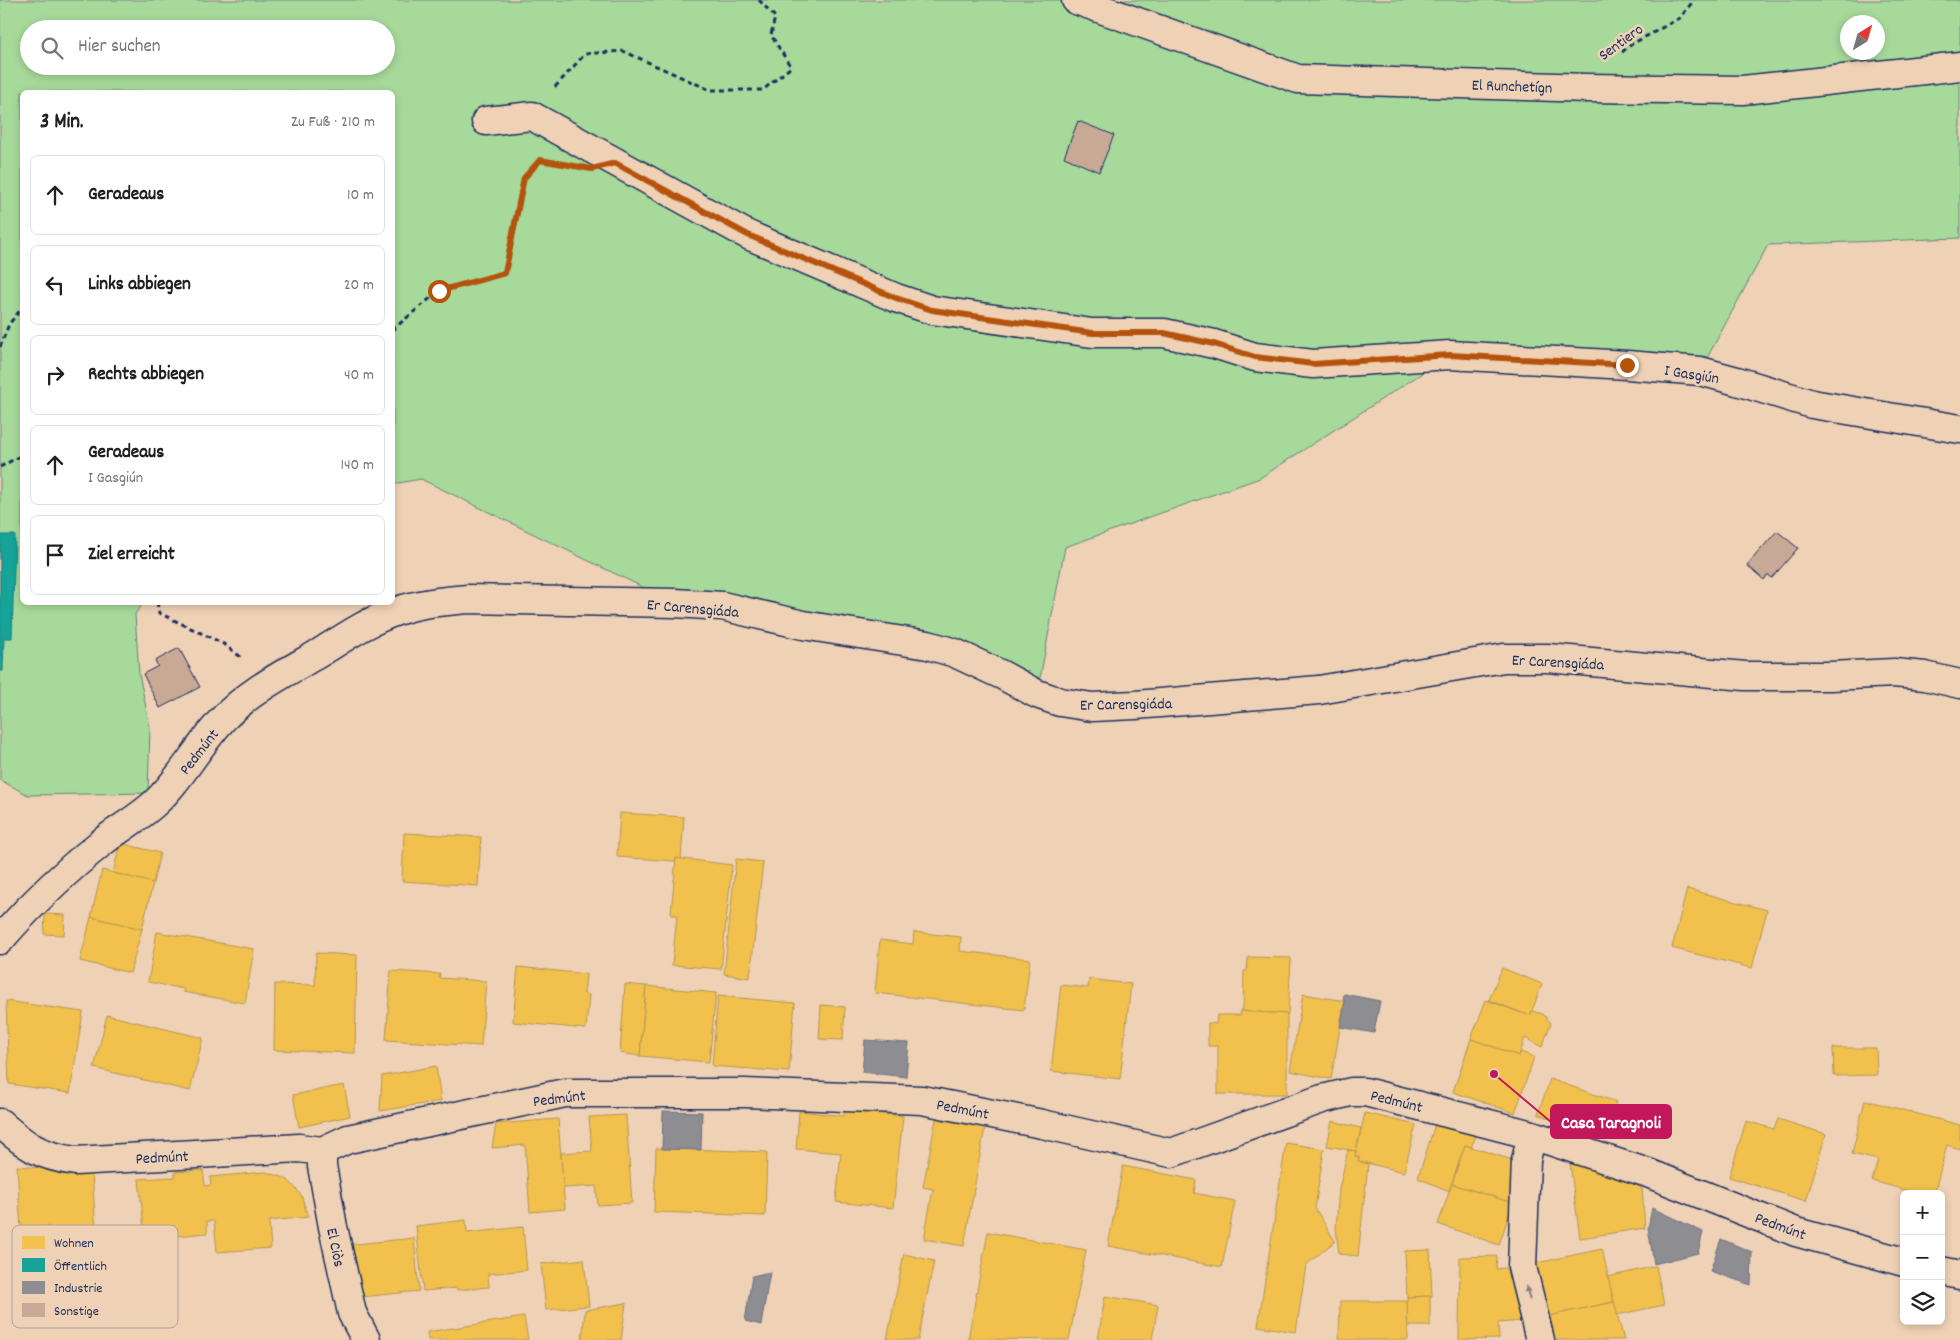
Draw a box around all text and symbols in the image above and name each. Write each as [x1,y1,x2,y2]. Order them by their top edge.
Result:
north arrow [1840,15,1885,60]
street label: Sentiero [1594,19,1649,67]
search box [20,20,395,75]
icon: search [38,34,66,62]
text: Hier suchen [78,34,161,61]
street label: El Runchetígn [1471,75,1553,100]
text: 3 Min. [40,108,83,138]
text: Zu Fuß · 210 m [291,111,375,134]
icon: ahead [41,181,69,209]
text: Geradeaus [88,182,164,209]
text: 10 m [347,184,374,207]
icon: left [41,271,69,299]
text: Links abbiegen [88,272,191,299]
text: 20 m [344,274,374,297]
route start [428,280,451,303]
route end [1616,354,1639,377]
street label: I Gasgiún [1663,360,1721,391]
icon: right [41,361,69,389]
text: Rechts abbiegen [88,362,204,389]
text: 40 m [344,364,374,387]
text: Geradeaus [88,440,164,467]
icon: ahead [41,451,69,479]
text: 140 m [340,454,374,477]
text: I Gasgiún [88,467,143,490]
icon: arrive [41,541,69,569]
text: Ziel erreicht [88,542,175,569]
street label: Er Carensgiáda [646,594,740,625]
street label: Er Carensgiáda [1511,650,1605,677]
street label: Er Carensgiáda [1080,693,1173,718]
street label: Pedmúnt [175,725,225,781]
street label: Pedmúnt [532,1085,587,1114]
street label: Pedmúnt [1368,1085,1425,1120]
street label: Pedmúnt [934,1094,991,1127]
callout: Casa Taragnoli [1551,1105,1671,1138]
text: Casa Taragnoli [1561,1112,1662,1137]
street label: Pedmúnt [135,1146,189,1171]
map controls [1900,1190,1945,1325]
button: + [1900,1190,1945,1235]
street label: Pedmúnt [1751,1207,1809,1247]
legend [12,1225,178,1328]
street label: El Ciòs [319,1226,350,1269]
text: Wohnen [54,1234,94,1254]
button: − [1900,1235,1945,1280]
text: Öffentlich [54,1257,107,1277]
text: Industrie [54,1279,102,1299]
button: layers [1900,1280,1945,1325]
one-way arrow [1524,1285,1532,1300]
text: Sonstige [54,1302,99,1322]

